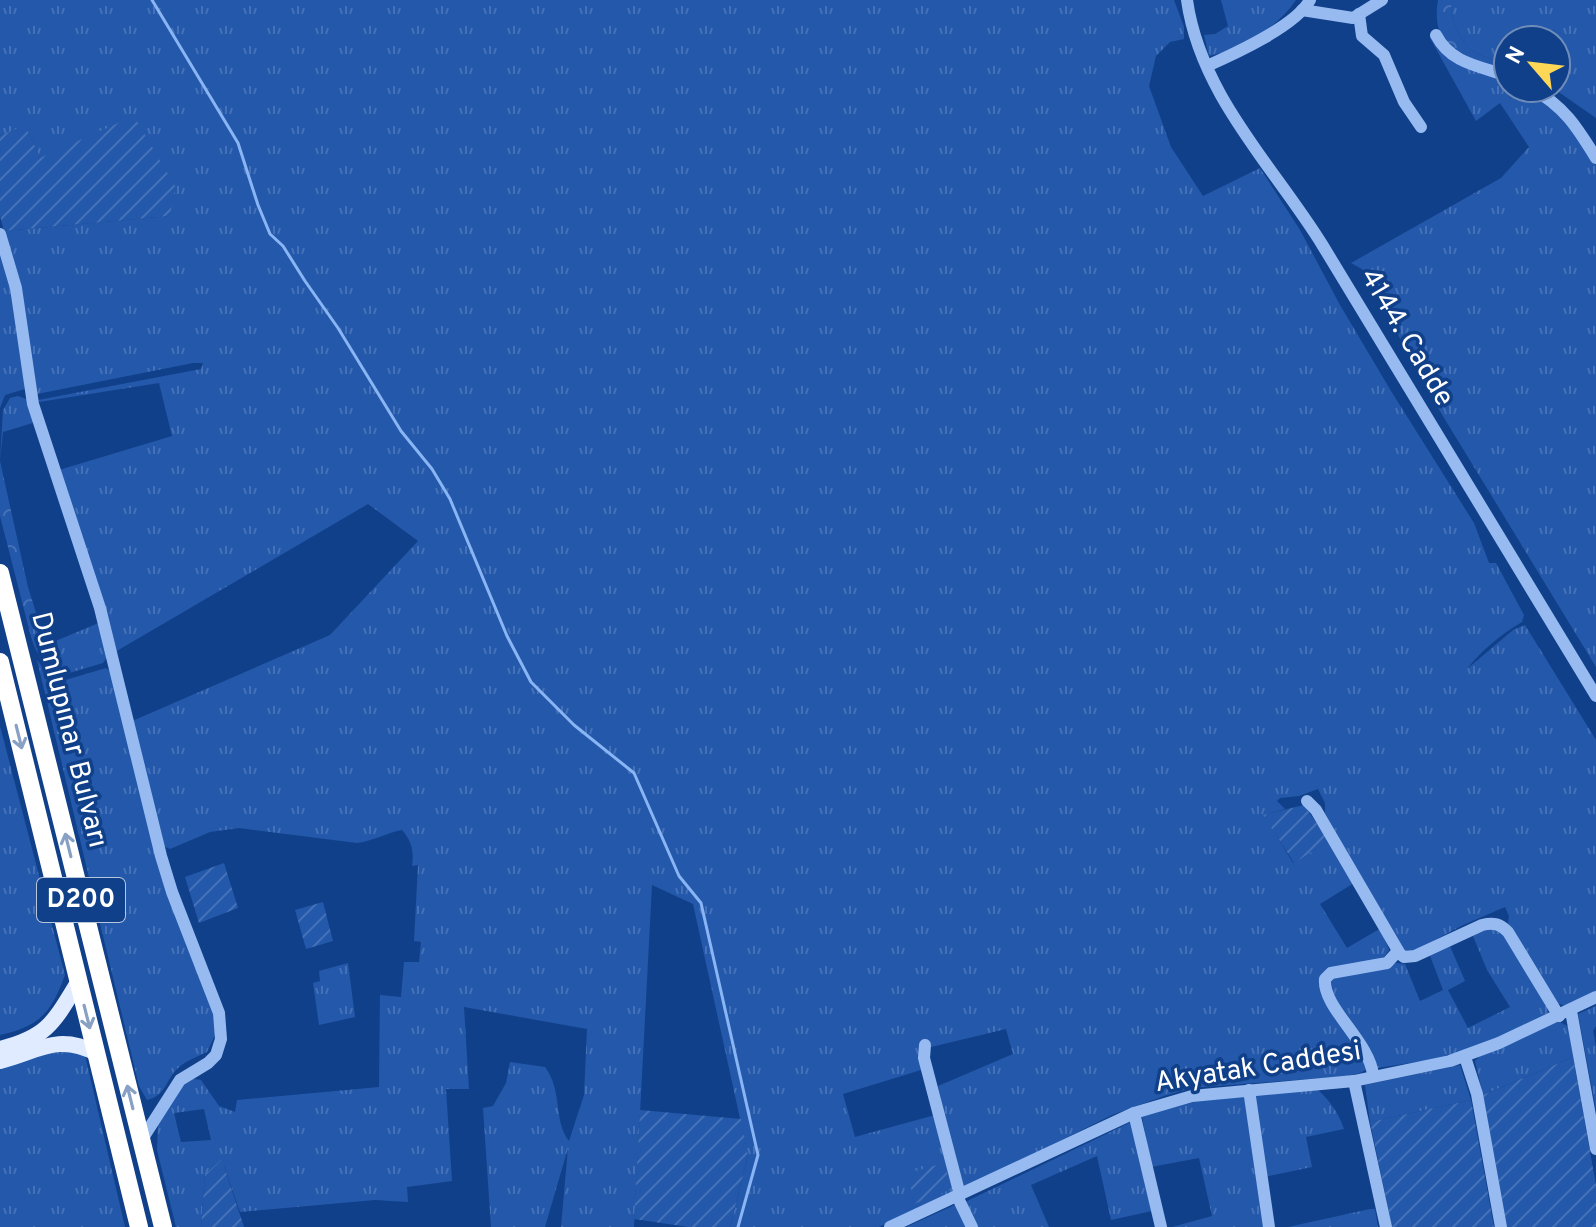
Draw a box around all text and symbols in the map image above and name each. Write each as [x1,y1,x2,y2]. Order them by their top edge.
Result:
north arrow [1492,24,1572,104]
text: N [1501,42,1532,69]
street label: 4144. Cadde [1351,262,1461,414]
street label: Dumlupınar Bulvarı [21,608,115,852]
one-way arrow [12,724,27,750]
one-way arrow [59,832,74,858]
road number: D200 [37,878,125,922]
one-way arrow [81,1004,96,1030]
street label: Akyatak Caddesi [1152,1034,1364,1102]
one-way arrow [122,1085,137,1111]

